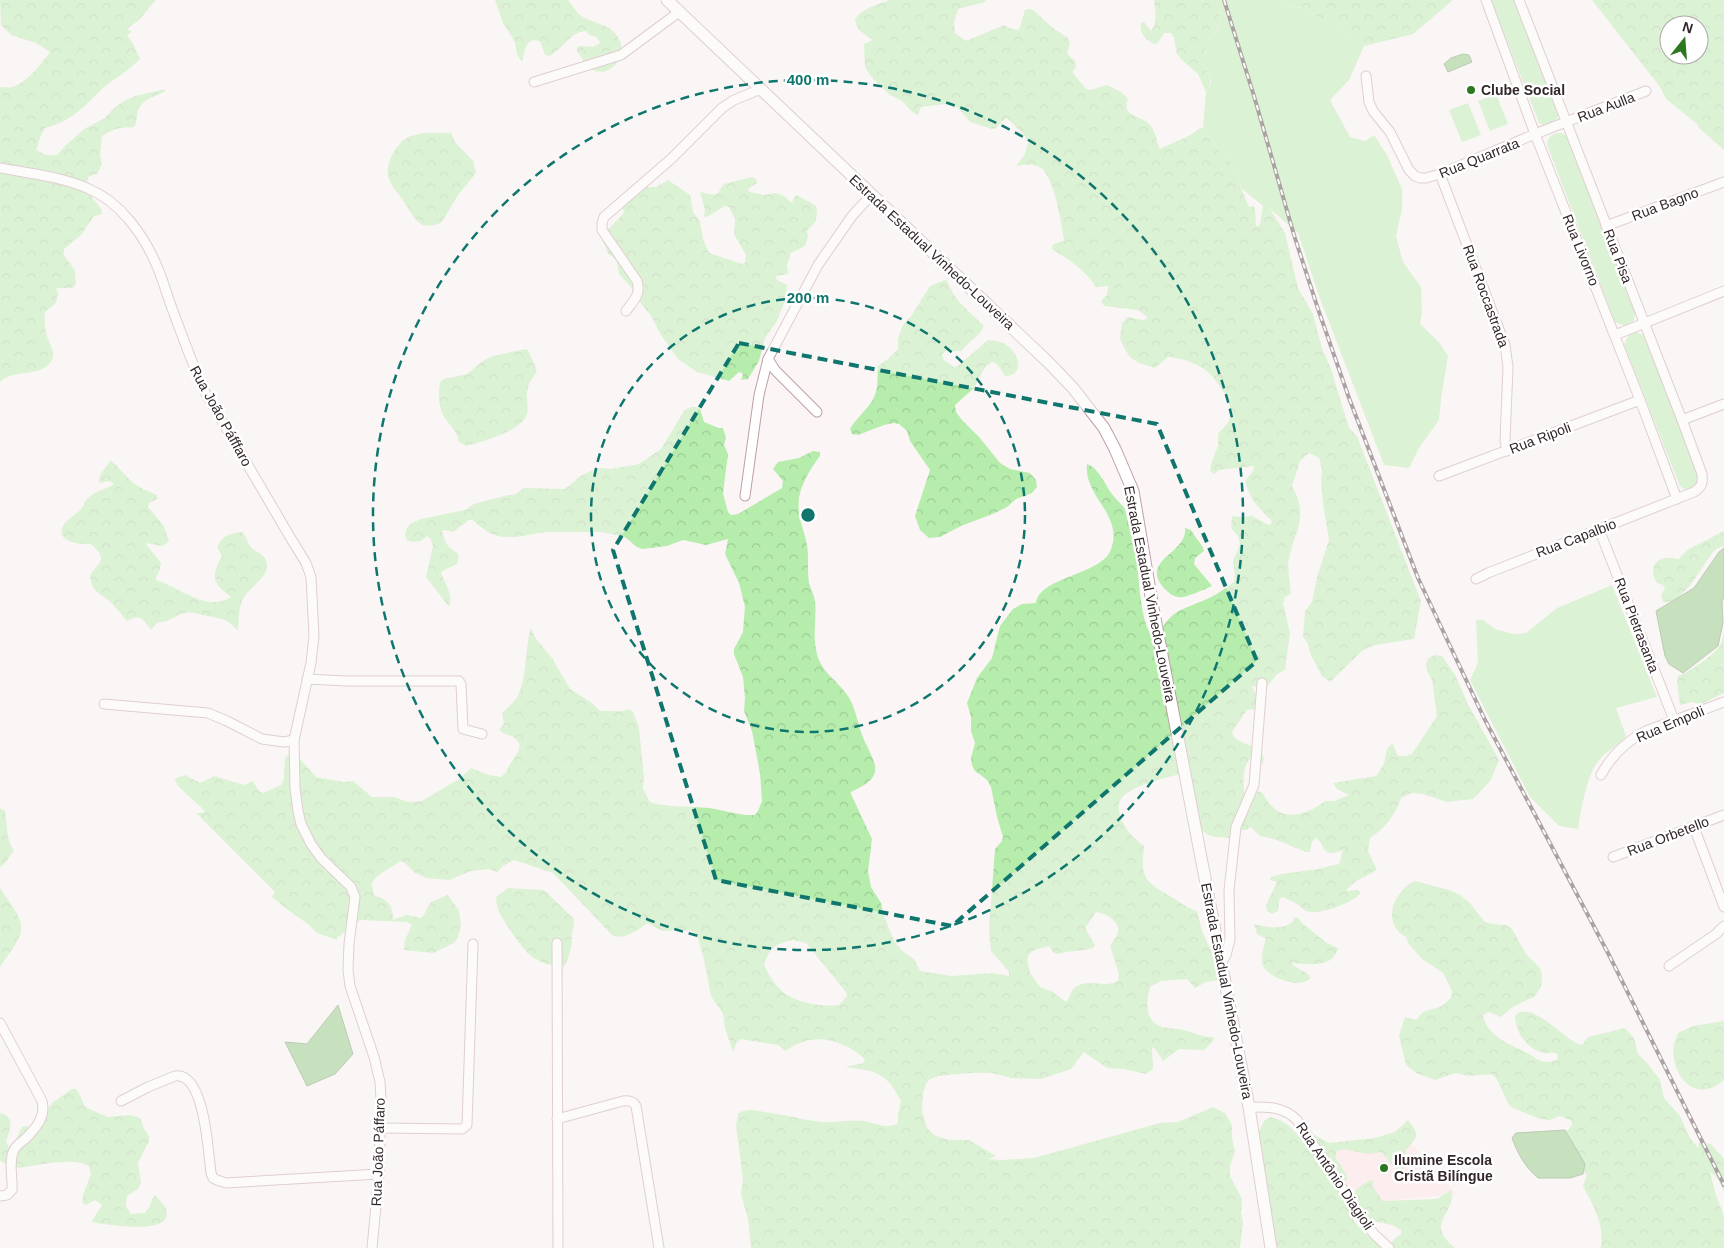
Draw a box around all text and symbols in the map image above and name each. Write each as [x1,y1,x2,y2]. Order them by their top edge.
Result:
north arrow [1659,15,1709,65]
text: N [1681,18,1695,37]
text: 400 m [787,71,829,88]
place label: Clube Social [1481,82,1565,98]
marker: Clube Social [1465,84,1477,96]
street label: Rua Aulla [1575,89,1637,125]
street label: Rua Quarrata [1437,135,1522,181]
street label: Estrada Estadual Vinhedo-Louveira [846,171,1018,333]
street label: Rua Bagno [1629,184,1701,224]
street label: Rua Livorno [1559,212,1603,288]
street label: Rua Pisa [1600,227,1636,286]
street label: Rua Roccastrada [1460,242,1512,350]
text: 200 m [787,289,829,306]
street label: Rua João Páfffaro [187,363,255,469]
street label: Rua Ripoli [1507,419,1573,457]
street label: Estrada Estadual Vinhedo-Louveira [1121,484,1179,704]
centre of rings [799,506,817,524]
street label: Rua Capalbio [1534,515,1619,561]
street label: Rua Pietrasanta [1612,575,1663,675]
street label: Rua Empoli [1634,702,1706,746]
street label: Rua Orbetello [1625,813,1711,859]
street label: Estrada Estadual Vinhedo-Louveira [1198,881,1256,1101]
street label: Rua João Páffaro [368,1097,388,1207]
street label: Rua Antônio Diagioli [1293,1119,1377,1233]
place label: Ilumine Escola Cristã Bilíngue [1394,1152,1493,1184]
marker: Ilumine Escola Cristã Bilíngue [1378,1162,1390,1174]

